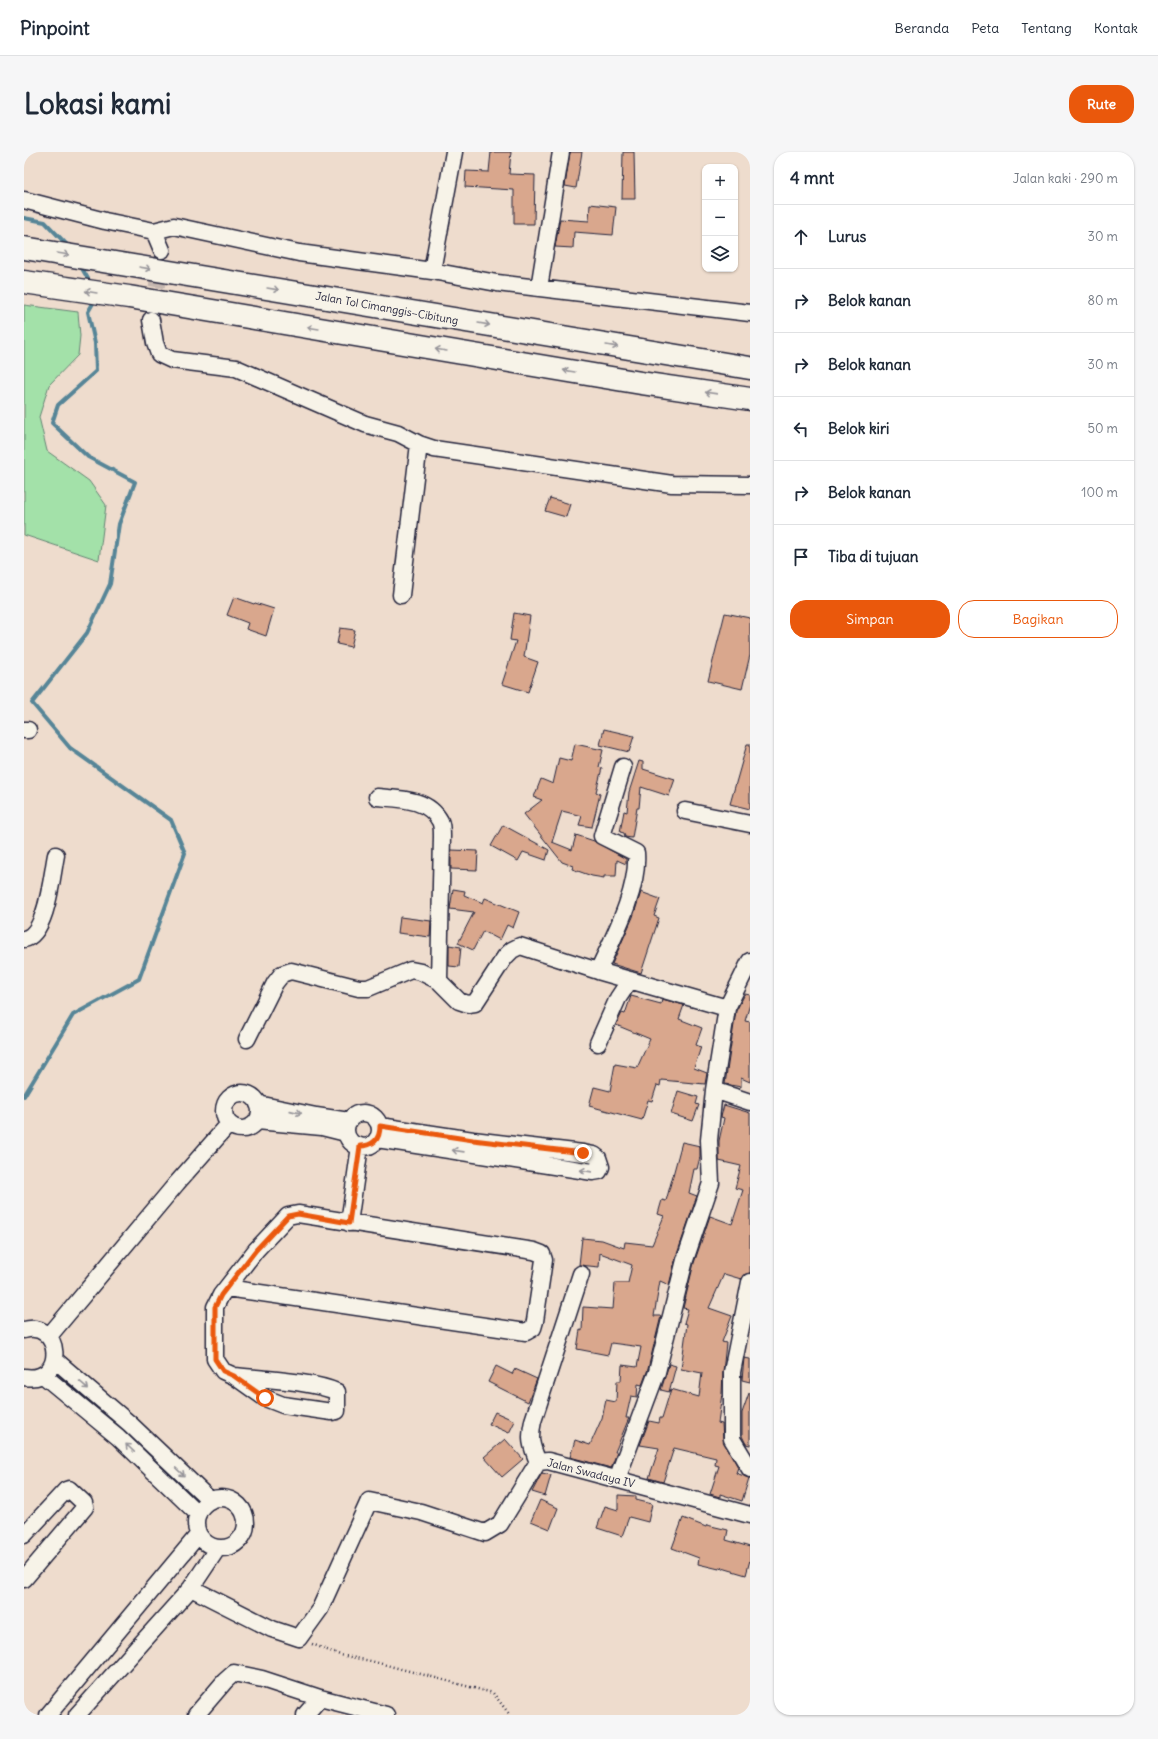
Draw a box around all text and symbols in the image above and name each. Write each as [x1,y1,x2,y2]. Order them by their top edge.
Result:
text: Pinpoint [20,16,90,40]
text: Beranda [895,19,949,37]
text: Peta [971,19,999,37]
text: Tentang [1021,19,1072,37]
text: Kontak [1094,19,1138,37]
button: Rute [1069,85,1134,123]
text: Lokasi kami [24,86,171,122]
map controls [702,164,738,272]
button: + [702,164,738,200]
text: 4 mnt [790,167,834,189]
text: Jalan kaki · 290 m [1013,170,1118,187]
button: − [702,200,738,236]
icon: ahead [790,226,812,248]
text: Lurus [828,227,866,246]
text: 30 m [1088,228,1118,245]
button: layers [702,236,738,272]
one-way arrow [56,250,69,258]
one-way arrow [138,264,151,272]
one-way arrow [266,285,279,293]
one-way arrow [85,288,98,296]
street label: Jalan Tol Cimanggis–Cibitung [315,289,459,327]
icon: right [790,290,812,312]
text: Belok kanan [828,291,911,310]
text: 80 m [1087,292,1118,309]
one-way arrow [477,321,490,329]
one-way arrow [307,324,320,332]
one-way arrow [605,342,618,350]
one-way arrow [435,345,448,353]
icon: right [790,354,812,376]
text: Belok kanan [828,355,911,374]
text: 30 m [1088,356,1118,373]
one-way arrow [563,367,576,375]
one-way arrow [705,389,718,397]
icon: left [790,418,812,440]
text: Belok kiri [828,419,889,438]
text: 50 m [1087,420,1118,437]
icon: right [790,482,812,504]
text: Belok kanan [828,483,911,502]
text: 100 m [1081,484,1118,501]
icon: arrive [790,546,812,568]
text: Tiba di tujuan [828,547,918,566]
button: Simpan [790,600,950,638]
button: Bagikan [958,600,1118,638]
one-way arrow [290,1109,303,1117]
route end [574,1144,592,1162]
one-way arrow [452,1147,465,1154]
one-way arrow [580,1167,593,1175]
one-way arrow [79,1380,89,1389]
route start [256,1389,274,1407]
one-way arrow [125,1443,135,1453]
street label: Jalan Swadaya IV [546,1455,636,1491]
one-way arrow [175,1467,185,1476]

